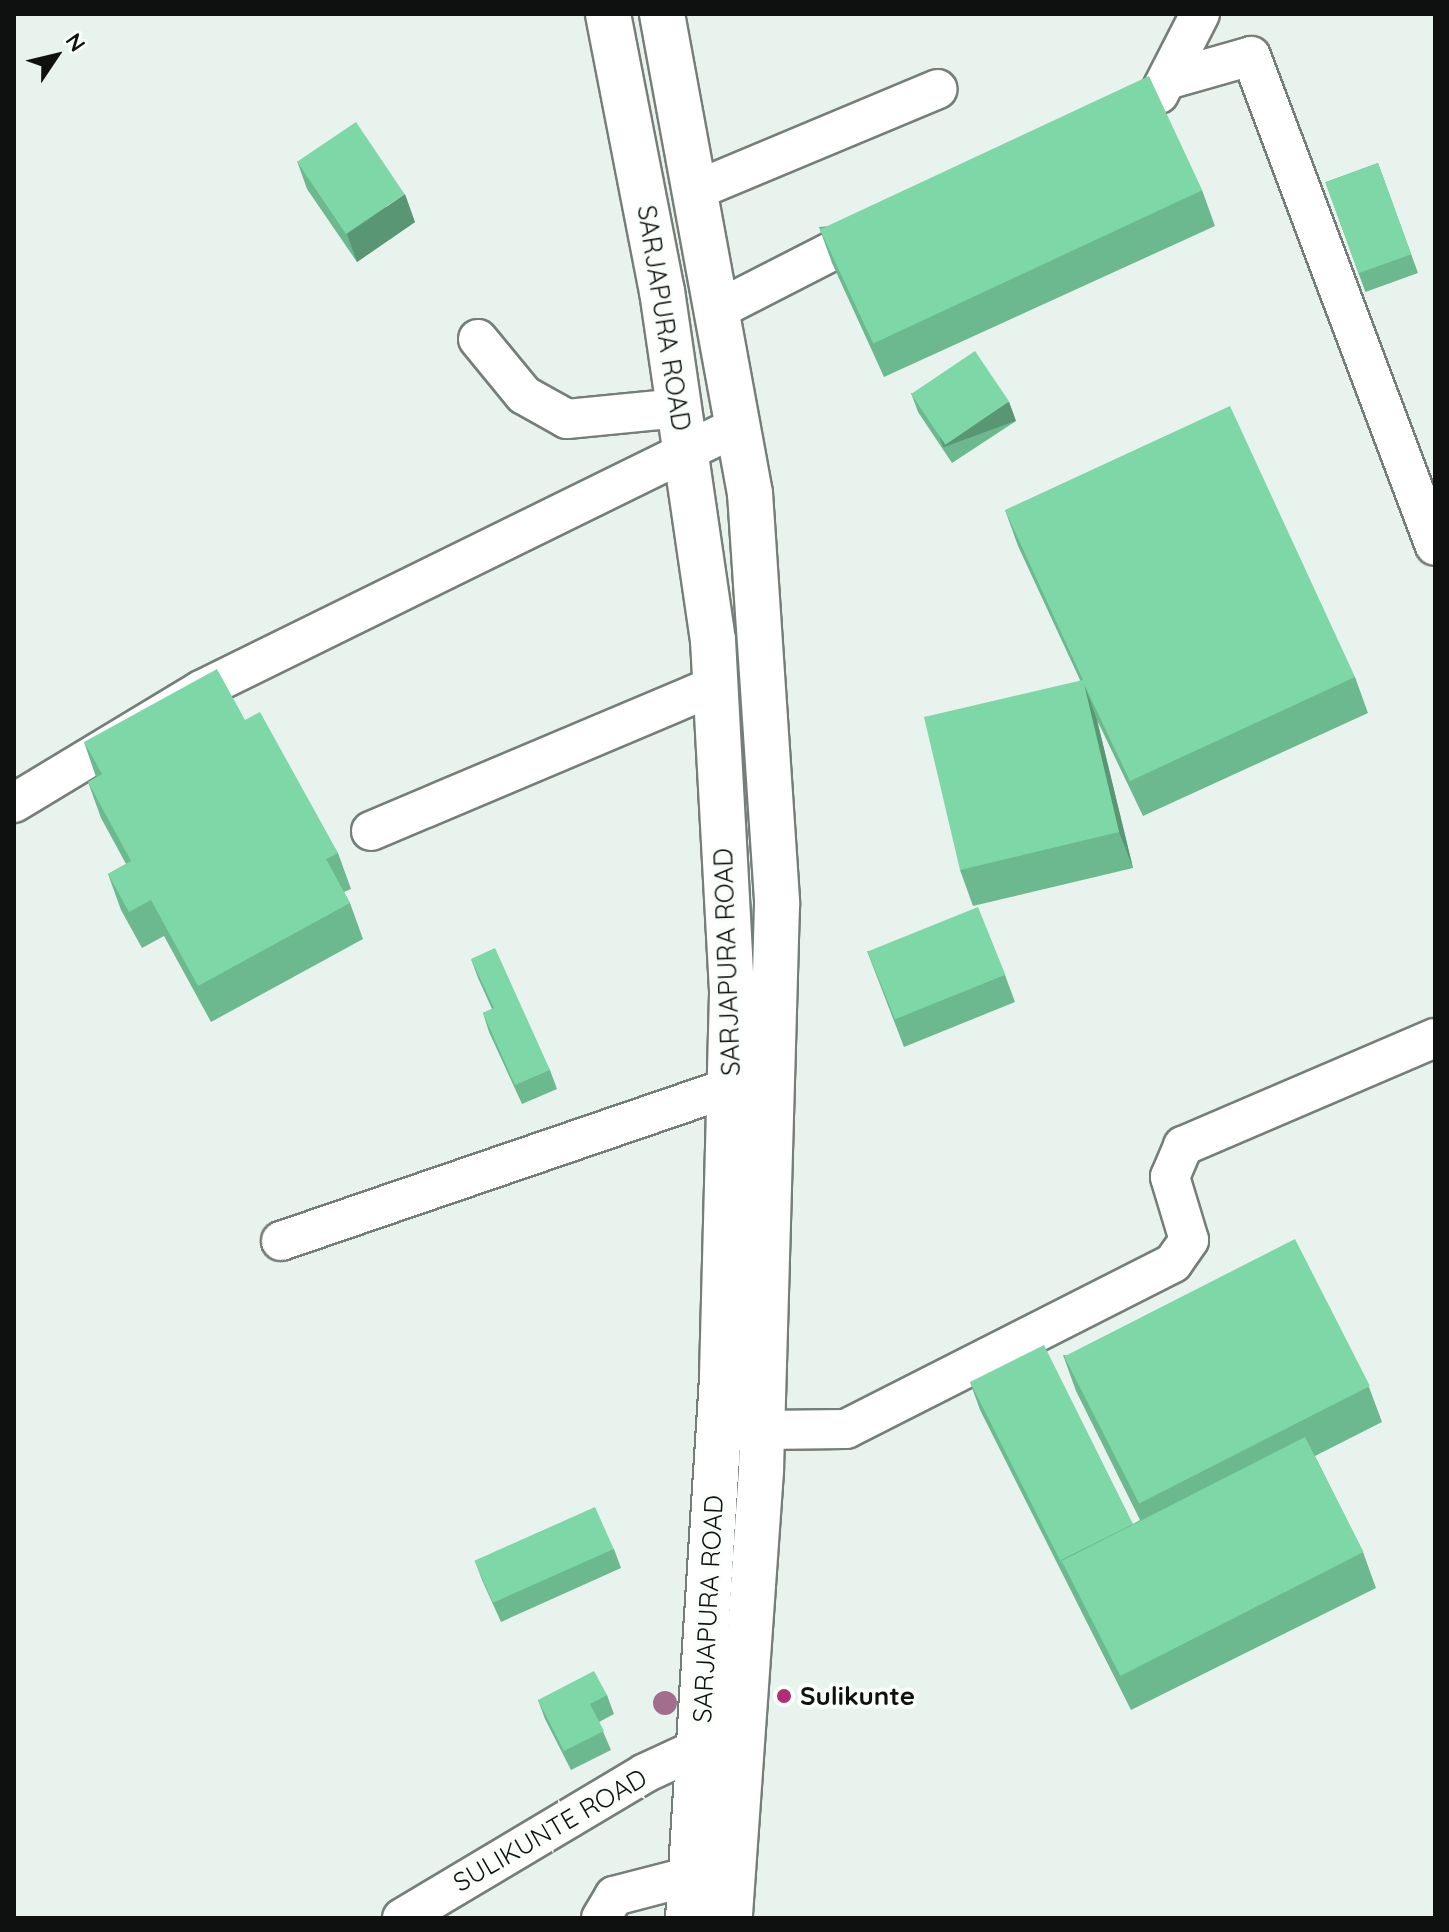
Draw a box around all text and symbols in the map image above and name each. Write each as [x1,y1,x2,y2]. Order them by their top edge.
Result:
north arrow [16,16,96,96]
text: N [60,28,92,57]
street label: SARJAPURA ROAD [631,203,697,433]
street label: SARJAPURA ROAD [707,848,747,1076]
street label: SARJAPURA ROAD [686,1494,730,1724]
place label: Sulikunte [800,1680,915,1712]
marker: Sulikunte [775,1687,793,1705]
street label: SULIKUNTE ROAD [448,1762,652,1898]

